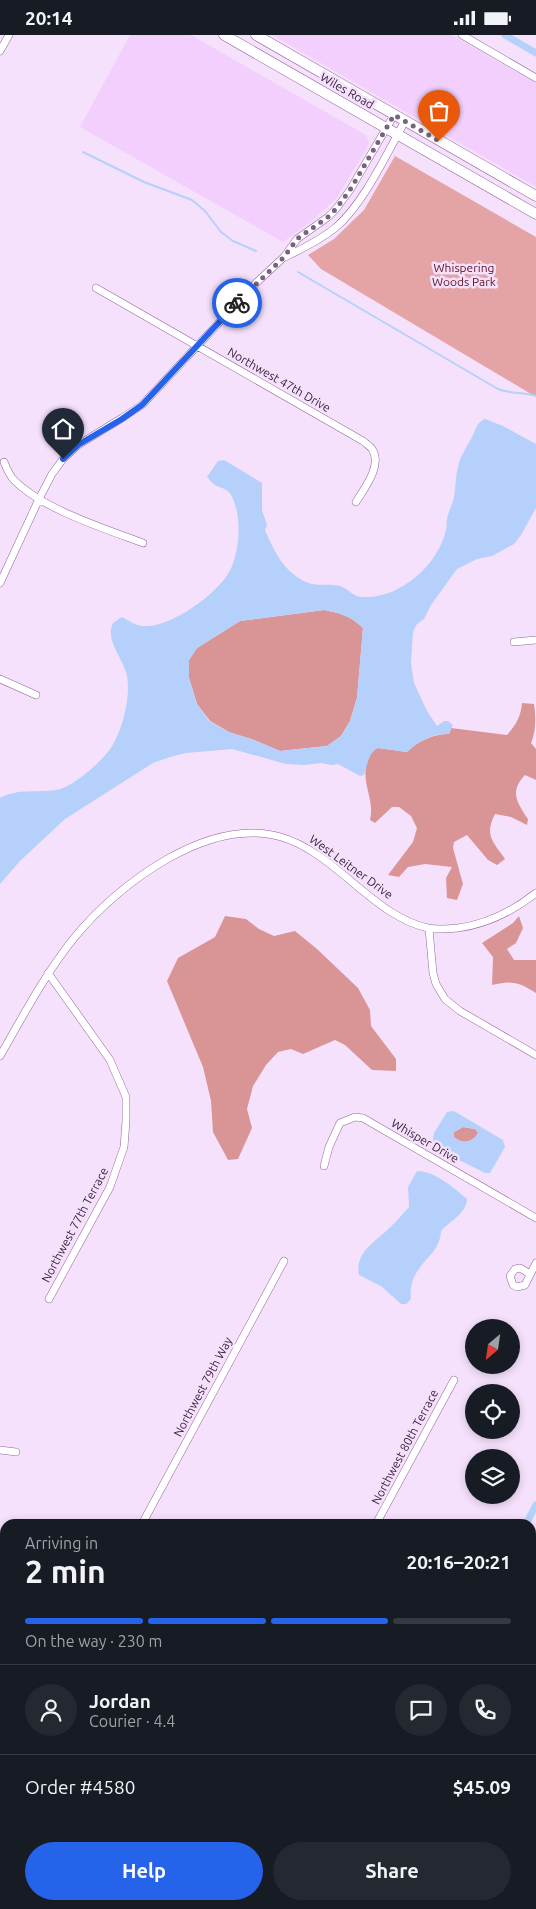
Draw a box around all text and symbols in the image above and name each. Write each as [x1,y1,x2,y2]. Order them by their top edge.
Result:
text: 20:14 [25,7,73,29]
street label: Wiles Road [318,70,376,111]
pin [418,90,460,141]
icon: bag [425,97,453,125]
park label: Whispering Woods Park [432,261,496,288]
courier [212,278,262,328]
icon: bike [223,289,251,317]
street label: Northwest 47th Drive [226,345,333,414]
pin [42,408,84,459]
icon: home [49,415,77,443]
street label: West Leitner Drive [307,832,395,901]
street label: Whisper Drive [389,1116,461,1165]
street label: Northwest 77th Terrace [39,1165,110,1284]
north arrow [465,1319,520,1374]
map controls [465,1319,520,1504]
street label: Northwest 79th Way [171,1335,234,1439]
button: locate [465,1384,520,1439]
street label: Northwest 80th Terrace [369,1387,440,1506]
button: layers [465,1449,520,1504]
text: Arriving in [25,1534,98,1552]
text: 20:16–20:21 [406,1551,511,1573]
text: 2 min [25,1553,106,1589]
text: On the way · 230 m [25,1632,162,1650]
button: person [25,1684,77,1736]
button: chat [395,1684,447,1736]
button: phone [459,1684,511,1736]
text: Jordan [89,1690,151,1712]
text: Courier · 4.4 [89,1712,175,1730]
text: Order #4580 [25,1776,135,1798]
text: $45.09 [453,1776,511,1798]
button: Help [25,1842,263,1900]
button: Share [273,1842,511,1900]

